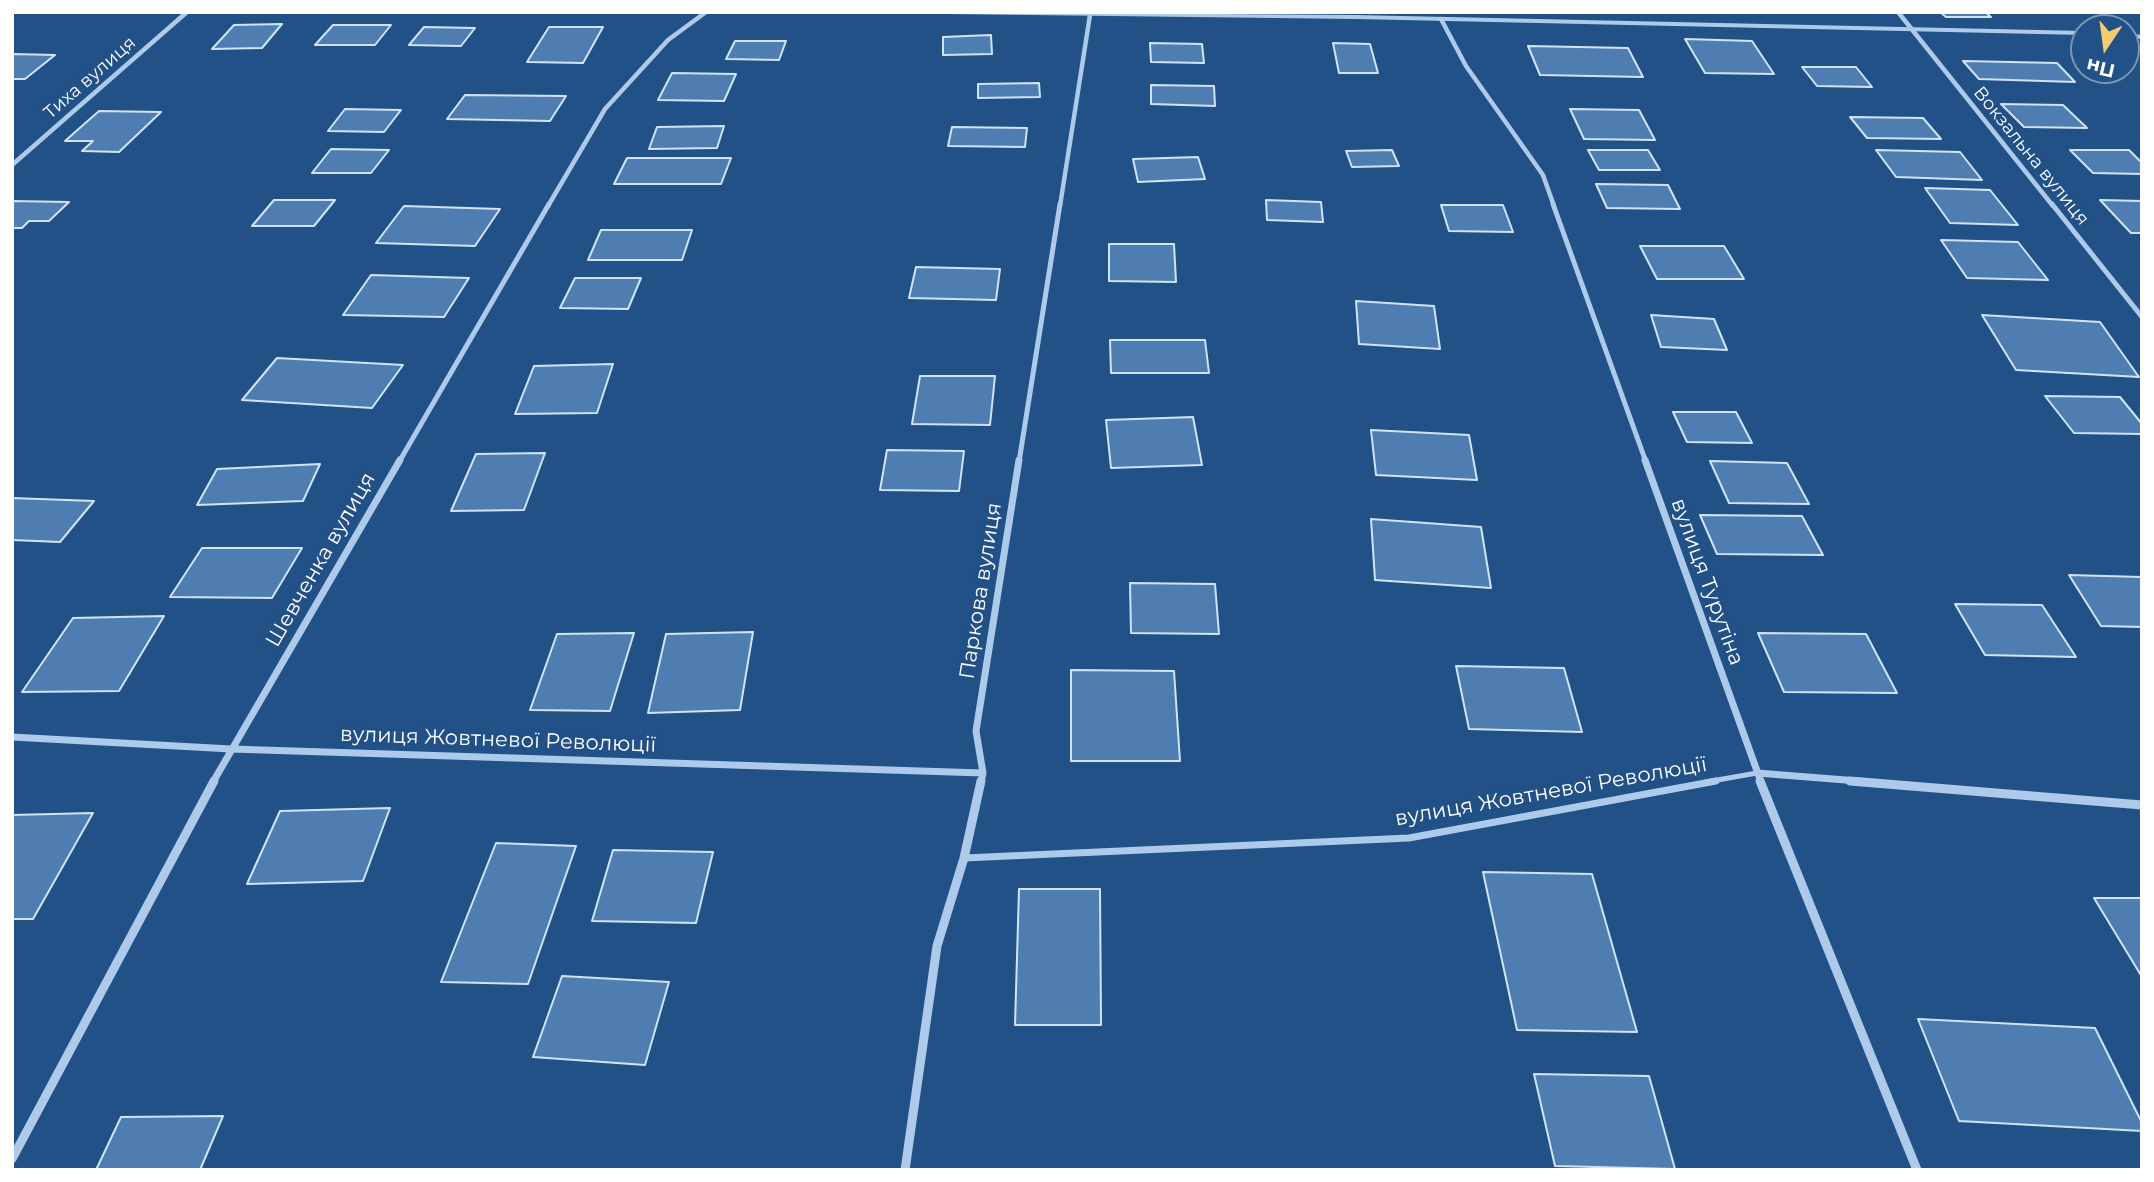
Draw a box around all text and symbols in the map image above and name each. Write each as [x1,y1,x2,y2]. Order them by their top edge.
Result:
north arrow [2070,14,2140,84]
street label: Тиха вулиця [40,32,140,124]
text: Пн [2084,54,2117,82]
street label: Вокзальна вулиця [1969,82,2093,230]
street label: Шевченка вулиця [261,468,381,652]
street label: вулиця Турутіна [1665,495,1749,669]
street label: Паркова вулиця [955,501,1007,681]
street label: вулиця Жовтневої Революції [340,722,656,758]
street label: вулиця Жовтневої Революції [1393,752,1709,832]

